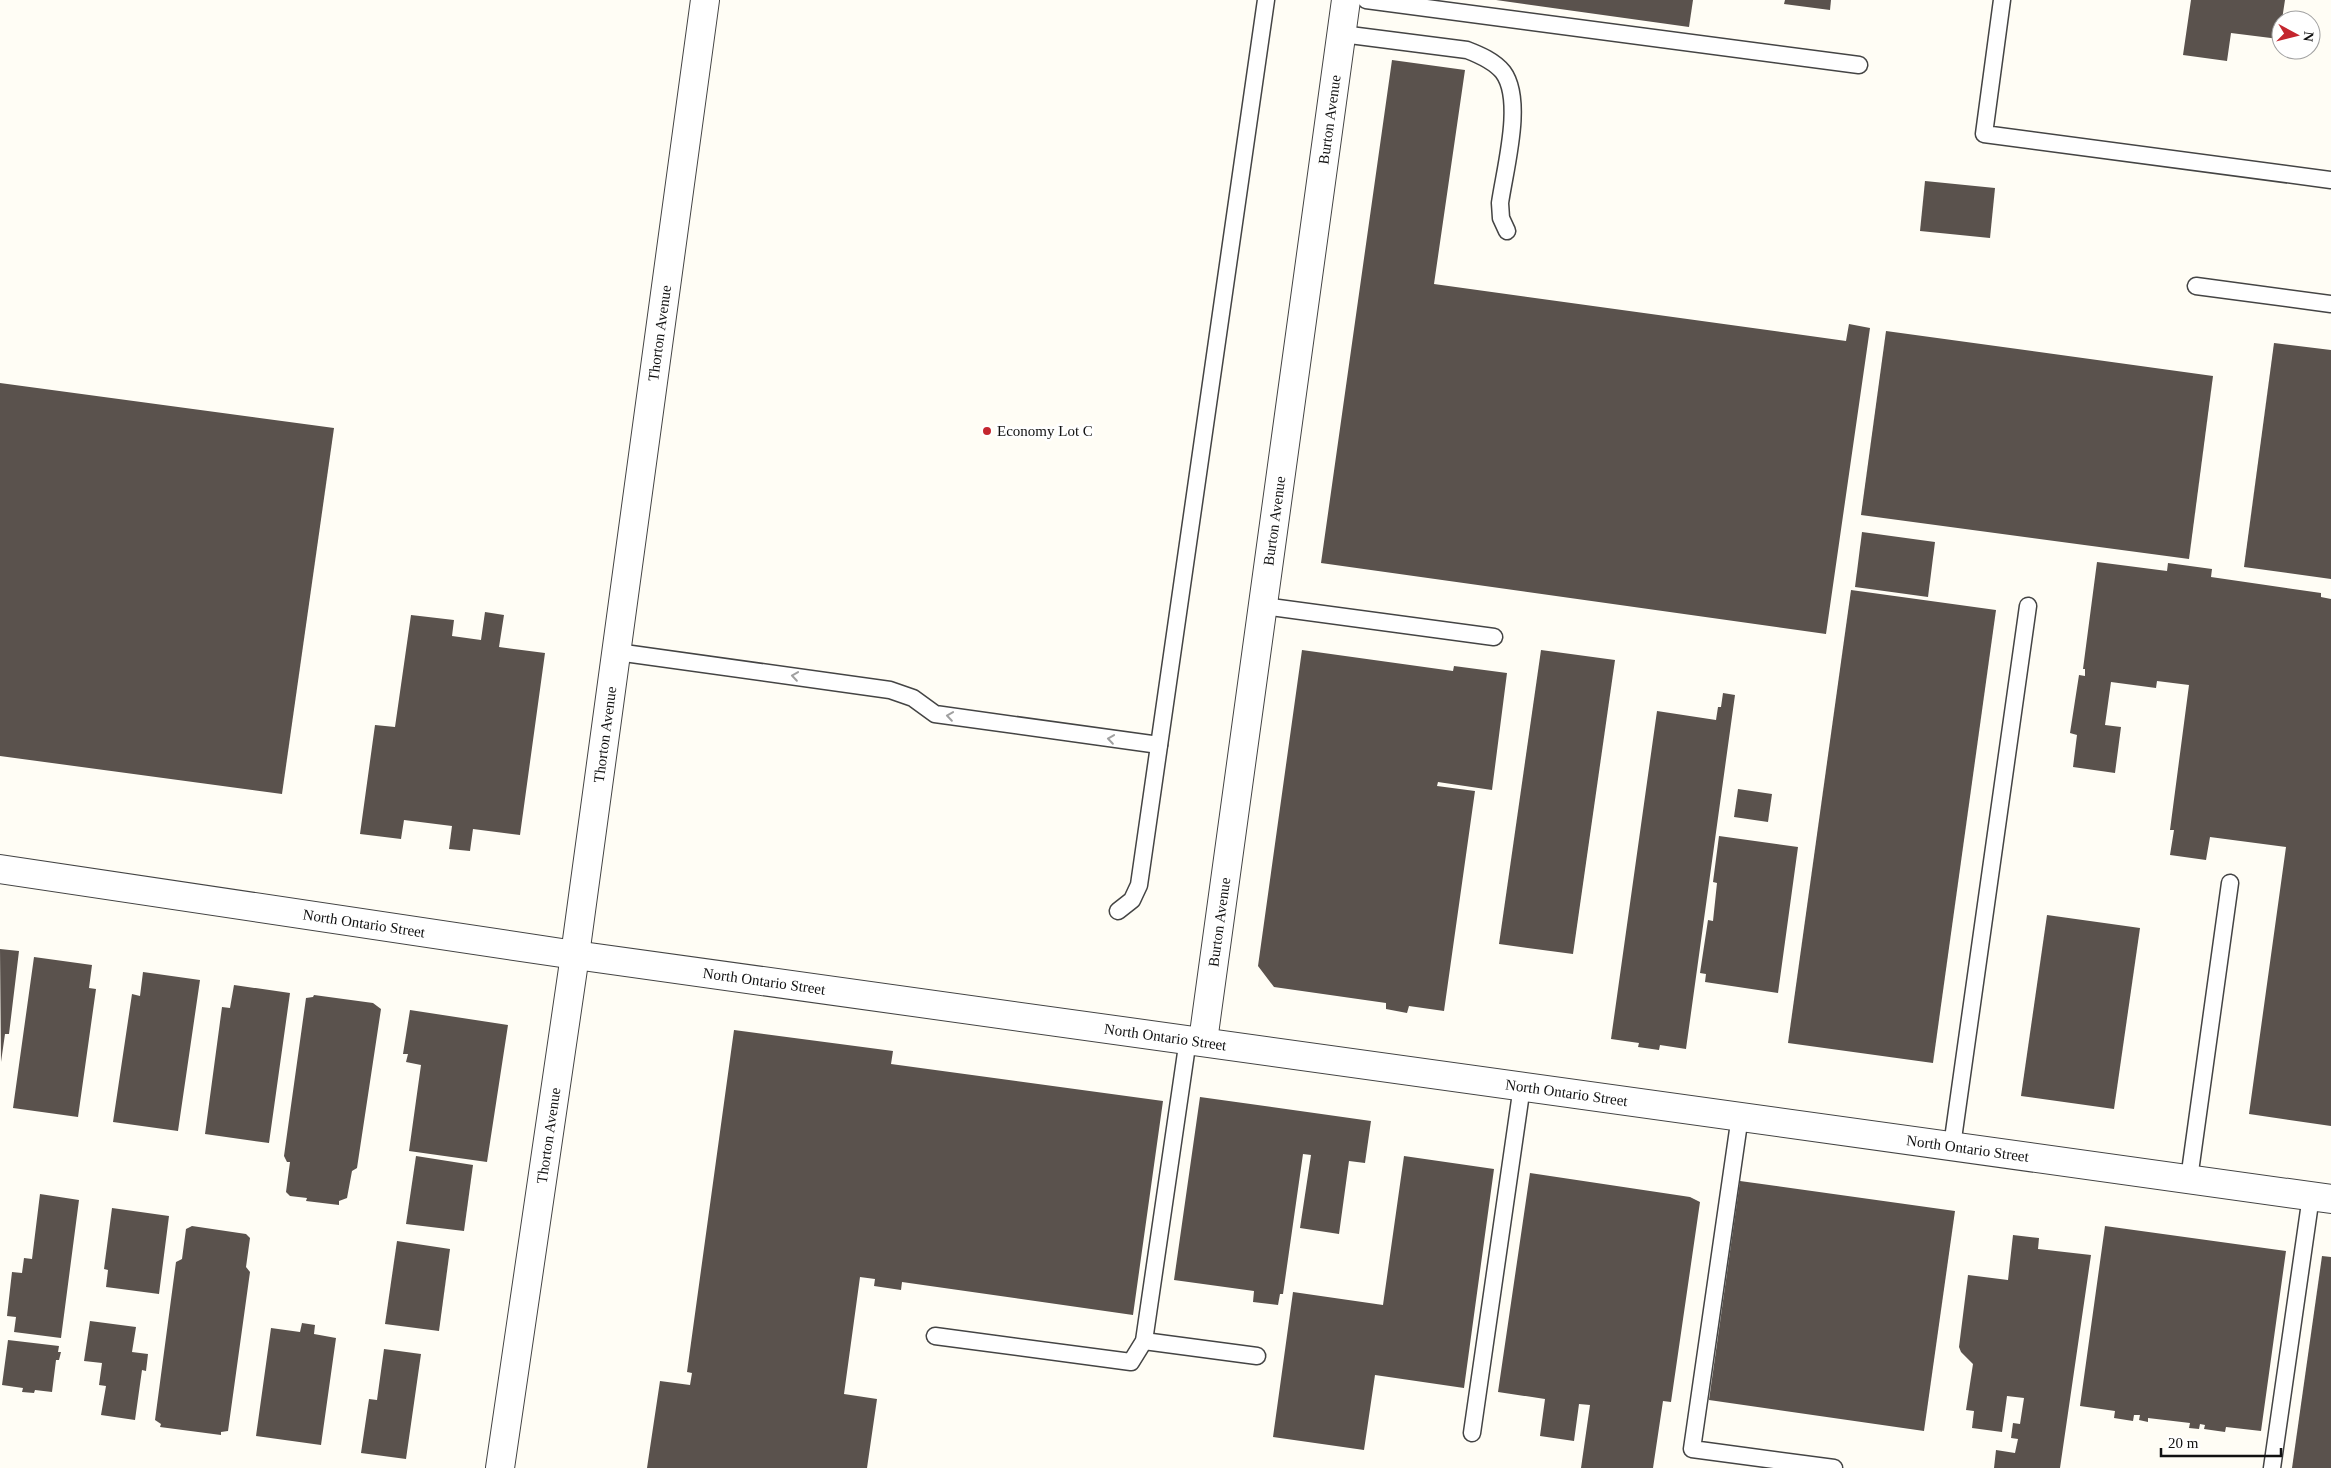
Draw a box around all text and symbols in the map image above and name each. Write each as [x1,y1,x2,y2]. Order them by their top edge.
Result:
north arrow [2271,10,2321,60]
text: N [2300,31,2316,42]
street label: Burton Avenue [1316,74,1344,165]
street label: Thorton Avenue [645,284,674,382]
place label: Economy Lot C [997,423,1093,439]
marker: Economy Lot C [981,425,993,437]
street label: Burton Avenue [1260,475,1289,567]
one-way arrow [791,672,800,682]
street label: Thorton Avenue [591,685,620,784]
one-way arrow [946,711,954,722]
one-way arrow [1107,734,1115,744]
street label: Burton Avenue [1205,876,1233,968]
street label: North Ontario Street [302,906,427,941]
street label: North Ontario Street [702,965,827,998]
street label: North Ontario Street [1103,1021,1228,1054]
street label: North Ontario Street [1504,1076,1630,1109]
street label: Thorton Avenue [534,1086,564,1185]
street label: North Ontario Street [1905,1132,2031,1165]
scale bar [2161,1426,2281,1458]
text: 20 m [2168,1435,2199,1451]

